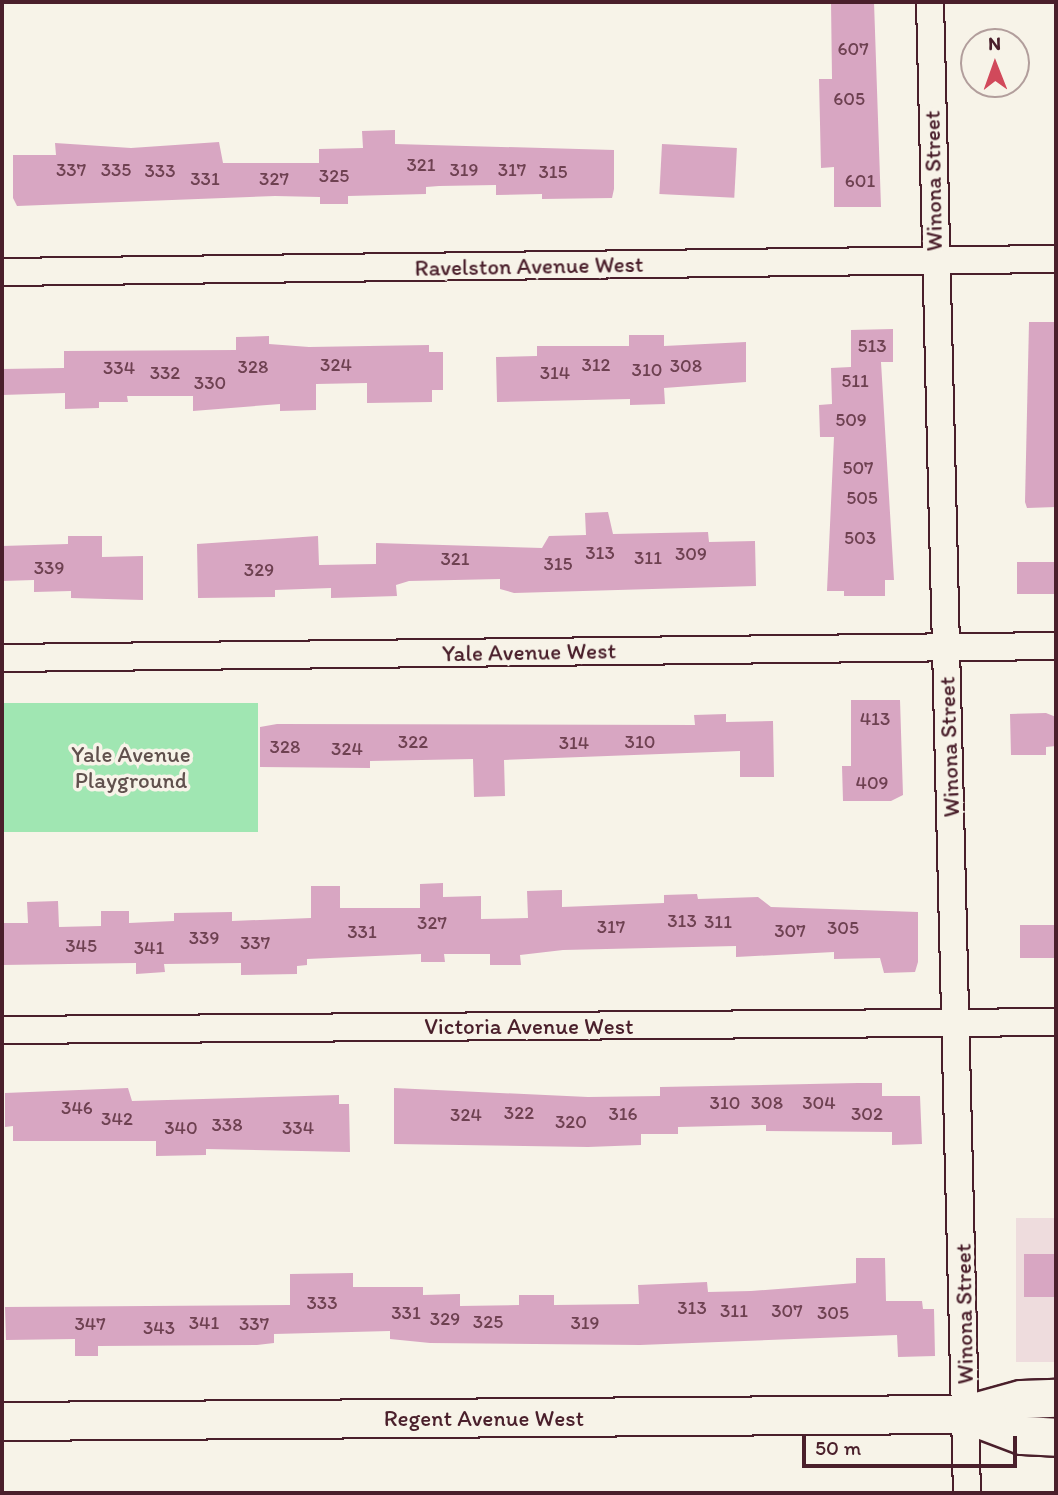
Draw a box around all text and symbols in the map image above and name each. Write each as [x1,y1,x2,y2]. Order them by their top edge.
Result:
north arrow [960,28,1030,98]
text: N [988,32,1001,55]
house number: 607 [837,38,869,60]
house number: 605 [833,88,865,110]
street label: Winona Street [918,111,948,251]
house number: 321 [406,154,436,176]
house number: 337 [56,159,86,181]
house number: 335 [101,159,131,181]
house number: 319 [449,159,479,181]
house number: 317 [498,159,526,181]
house number: 333 [144,160,176,182]
house number: 315 [538,161,568,183]
house number: 325 [319,165,349,187]
house number: 331 [190,168,220,190]
house number: 327 [259,168,289,190]
house number: 601 [845,170,875,192]
street label: Ravelston Avenue West [415,250,643,282]
house number: 513 [857,335,887,357]
house number: 324 [320,354,352,376]
house number: 312 [581,354,611,376]
house number: 308 [670,355,702,377]
house number: 328 [238,356,268,378]
house number: 334 [103,357,135,379]
house number: 310 [632,359,662,381]
house number: 332 [150,362,180,384]
house number: 314 [540,362,570,384]
house number: 511 [841,370,869,392]
house number: 330 [194,372,226,394]
house number: 509 [835,409,867,431]
house number: 507 [842,457,874,479]
house number: 505 [846,487,878,509]
house number: 503 [844,527,876,549]
house number: 313 [585,542,615,564]
house number: 309 [675,543,707,565]
house number: 311 [634,547,662,569]
house number: 321 [440,548,470,570]
house number: 315 [543,553,573,575]
house number: 339 [34,557,64,579]
house number: 329 [244,559,274,581]
street label: Yale Avenue West [443,637,615,667]
street label: Winona Street [933,676,965,818]
house number: 413 [860,708,890,730]
house number: 322 [398,731,428,753]
house number: 310 [625,731,655,753]
house number: 314 [559,732,589,754]
house number: 328 [270,736,300,758]
house number: 324 [331,738,363,760]
park label: Yale Avenue Playground [72,740,190,794]
house number: 409 [855,772,889,794]
house number: 313 [667,910,697,932]
house number: 311 [704,911,732,933]
house number: 327 [417,912,447,934]
house number: 317 [597,916,625,938]
house number: 305 [827,917,859,939]
house number: 307 [774,920,806,942]
house number: 331 [347,921,377,943]
house number: 339 [189,927,219,949]
house number: 337 [240,932,270,954]
house number: 345 [65,935,97,957]
house number: 341 [134,937,164,959]
street label: Victoria Avenue West [425,1012,633,1040]
house number: 310 [710,1092,740,1114]
house number: 308 [751,1092,783,1114]
house number: 304 [802,1092,836,1114]
house number: 346 [61,1097,93,1119]
house number: 322 [504,1102,534,1124]
house number: 316 [608,1103,638,1125]
house number: 302 [851,1103,883,1125]
house number: 324 [450,1104,482,1126]
house number: 342 [101,1108,133,1130]
house number: 320 [555,1111,587,1133]
house number: 338 [211,1114,243,1136]
house number: 340 [164,1117,198,1139]
house number: 334 [282,1117,314,1139]
street label: Winona Street [949,1244,979,1384]
house number: 333 [306,1292,338,1314]
house number: 313 [677,1297,707,1319]
house number: 311 [720,1300,748,1322]
house number: 307 [771,1300,803,1322]
house number: 331 [391,1302,421,1324]
house number: 305 [817,1302,849,1324]
house number: 329 [430,1308,460,1330]
house number: 325 [473,1311,503,1333]
house number: 341 [189,1312,219,1334]
house number: 319 [570,1312,600,1334]
house number: 347 [74,1313,106,1335]
house number: 337 [239,1313,269,1335]
house number: 343 [143,1317,175,1339]
street label: Regent Avenue West [384,1404,584,1432]
scale bar [806,1422,1021,1466]
text: 50 m [815,1435,861,1460]

